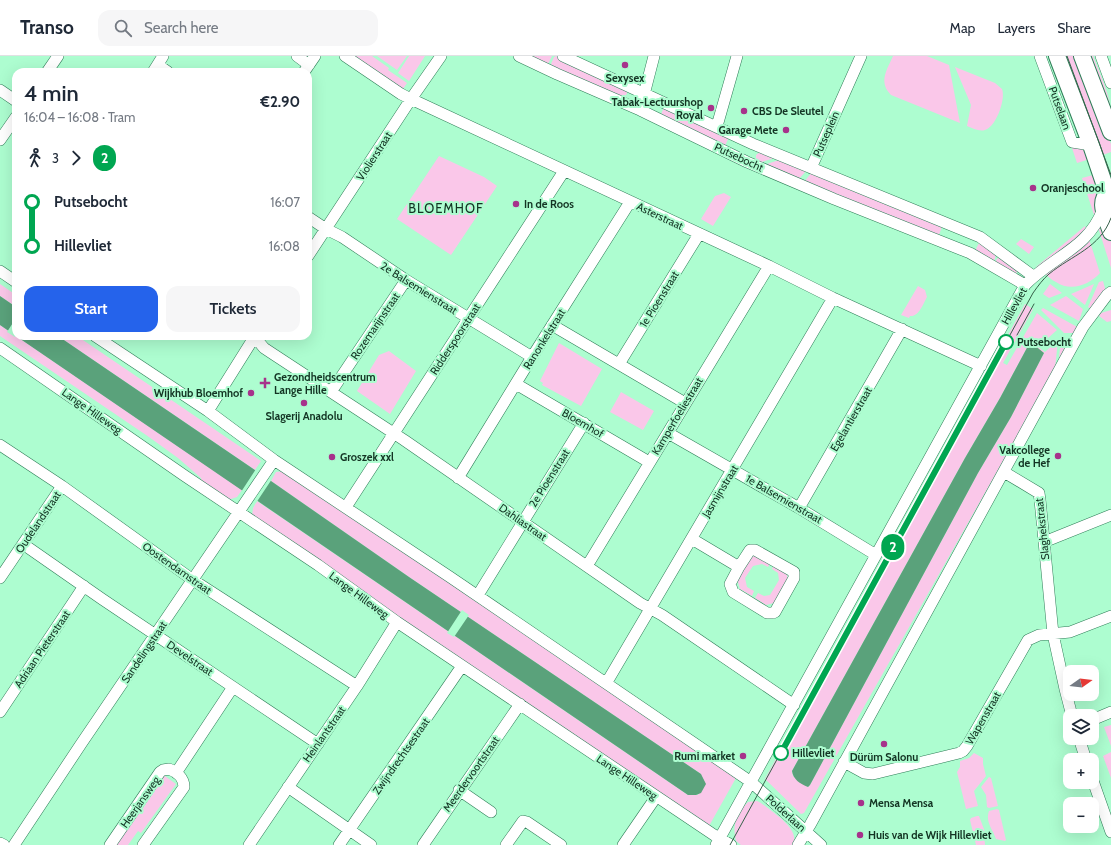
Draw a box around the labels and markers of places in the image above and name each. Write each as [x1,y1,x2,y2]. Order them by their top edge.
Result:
marker: Sexysex [620,60,630,70]
place label: Sexysex [606,71,645,85]
place label: Tabak-Lectuurshop Royal [612,95,703,122]
marker: Tabak-Lectuurshop Royal [706,103,716,113]
place label: CBS De Sleutel [752,104,824,118]
marker: CBS De Sleutel [739,106,749,116]
place label: Garage Mete [718,123,778,137]
marker: Garage Mete [781,125,791,135]
place label: Oranjeschool [1041,181,1104,195]
marker: Oranjeschool [1028,183,1038,193]
place label: In de Roos [524,197,574,211]
marker: In de Roos [511,199,521,209]
marker: Putsebocht [998,334,1014,350]
place label: Putsebocht [1017,335,1071,349]
place label: Gezondheidscentrum Lange Hille [274,370,376,397]
marker: Gezondheidscentrum Lange Hille [259,377,271,389]
place label: Wijkhub Bloemhof [154,386,243,400]
marker: Wijkhub Bloemhof [246,388,256,398]
marker: Slagerij Anadolu [299,398,309,408]
place label: Slagerij Anadolu [265,409,343,423]
place label: Vakcollege de Hef [999,443,1050,470]
place label: Groszek xxl [340,450,394,464]
marker: Vakcollege de Hef [1053,451,1063,461]
marker: Groszek xxl [327,452,337,462]
marker: Dürüm Salonu [879,739,889,749]
marker: Hillevliet [773,745,789,761]
place label: Hillevliet [792,746,835,760]
place label: Rumi market [674,749,735,763]
place label: Dürüm Salonu [850,750,918,764]
marker: Rumi market [738,751,748,761]
place label: Mensa Mensa [869,796,934,810]
marker: Mensa Mensa [856,798,866,808]
place label: Huis van de Wijk Hillevliet [868,828,992,842]
marker: Huis van de Wijk Hillevliet [855,830,865,840]

